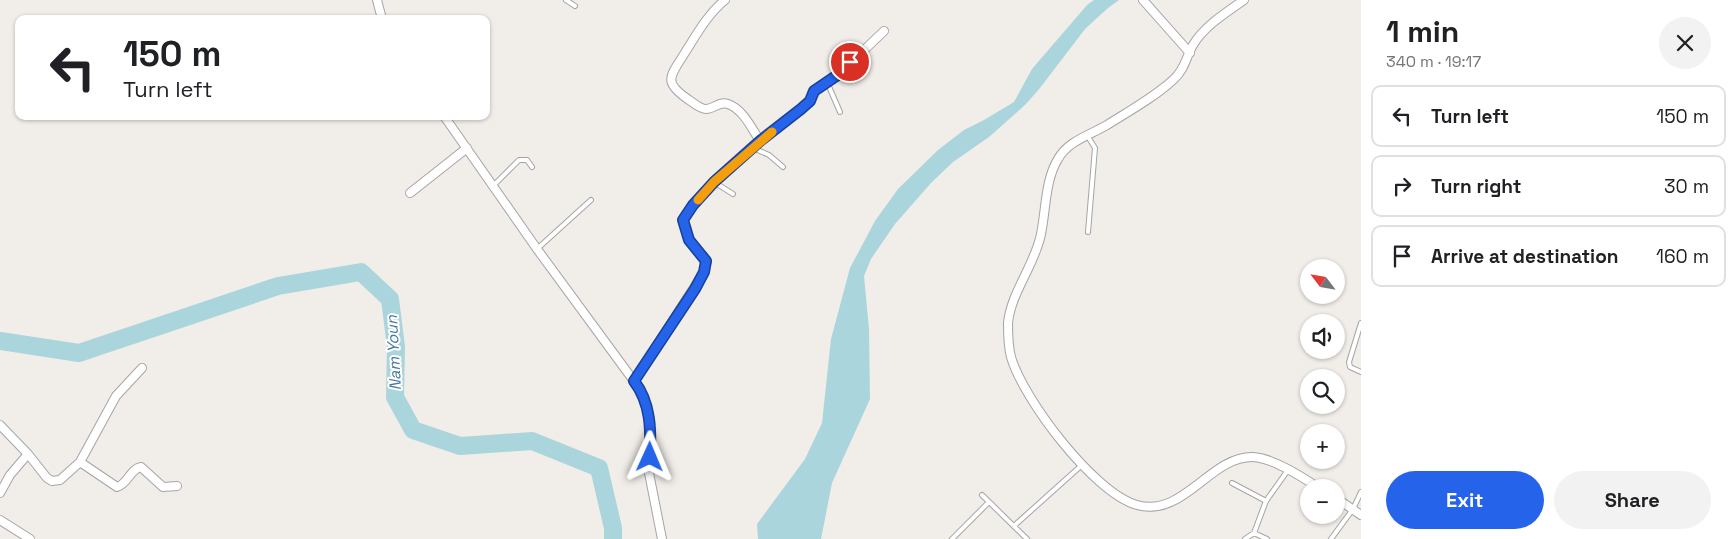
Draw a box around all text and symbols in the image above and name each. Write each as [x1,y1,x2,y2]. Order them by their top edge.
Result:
text: 1 min [1386,12,1459,51]
button: close [1659,17,1711,69]
text: 150 m [123,32,221,76]
icon: left [40,35,105,100]
pin [829,41,871,83]
icon: arrive [836,48,864,76]
text: 340 m · 19:17 [1386,51,1481,72]
text: Turn left [123,75,213,103]
icon: left [1388,102,1416,130]
text: Turn left [1431,104,1509,129]
text: 150 m [1656,104,1709,129]
icon: right [1388,172,1416,200]
text: Turn right [1431,174,1521,199]
text: 30 m [1664,174,1709,199]
icon: arrive [1388,242,1416,270]
text: Arrive at destination [1431,244,1619,269]
text: 160 m [1656,244,1709,269]
north arrow [1300,259,1345,304]
map controls [1300,259,1345,524]
water label: Nam Youn [381,314,406,391]
button: sound [1300,314,1345,359]
button: search [1300,369,1345,414]
button: + [1300,424,1345,469]
position arrow [623,430,675,482]
button: Exit [1386,471,1544,529]
button: Share [1554,471,1711,529]
button: − [1300,479,1345,524]

